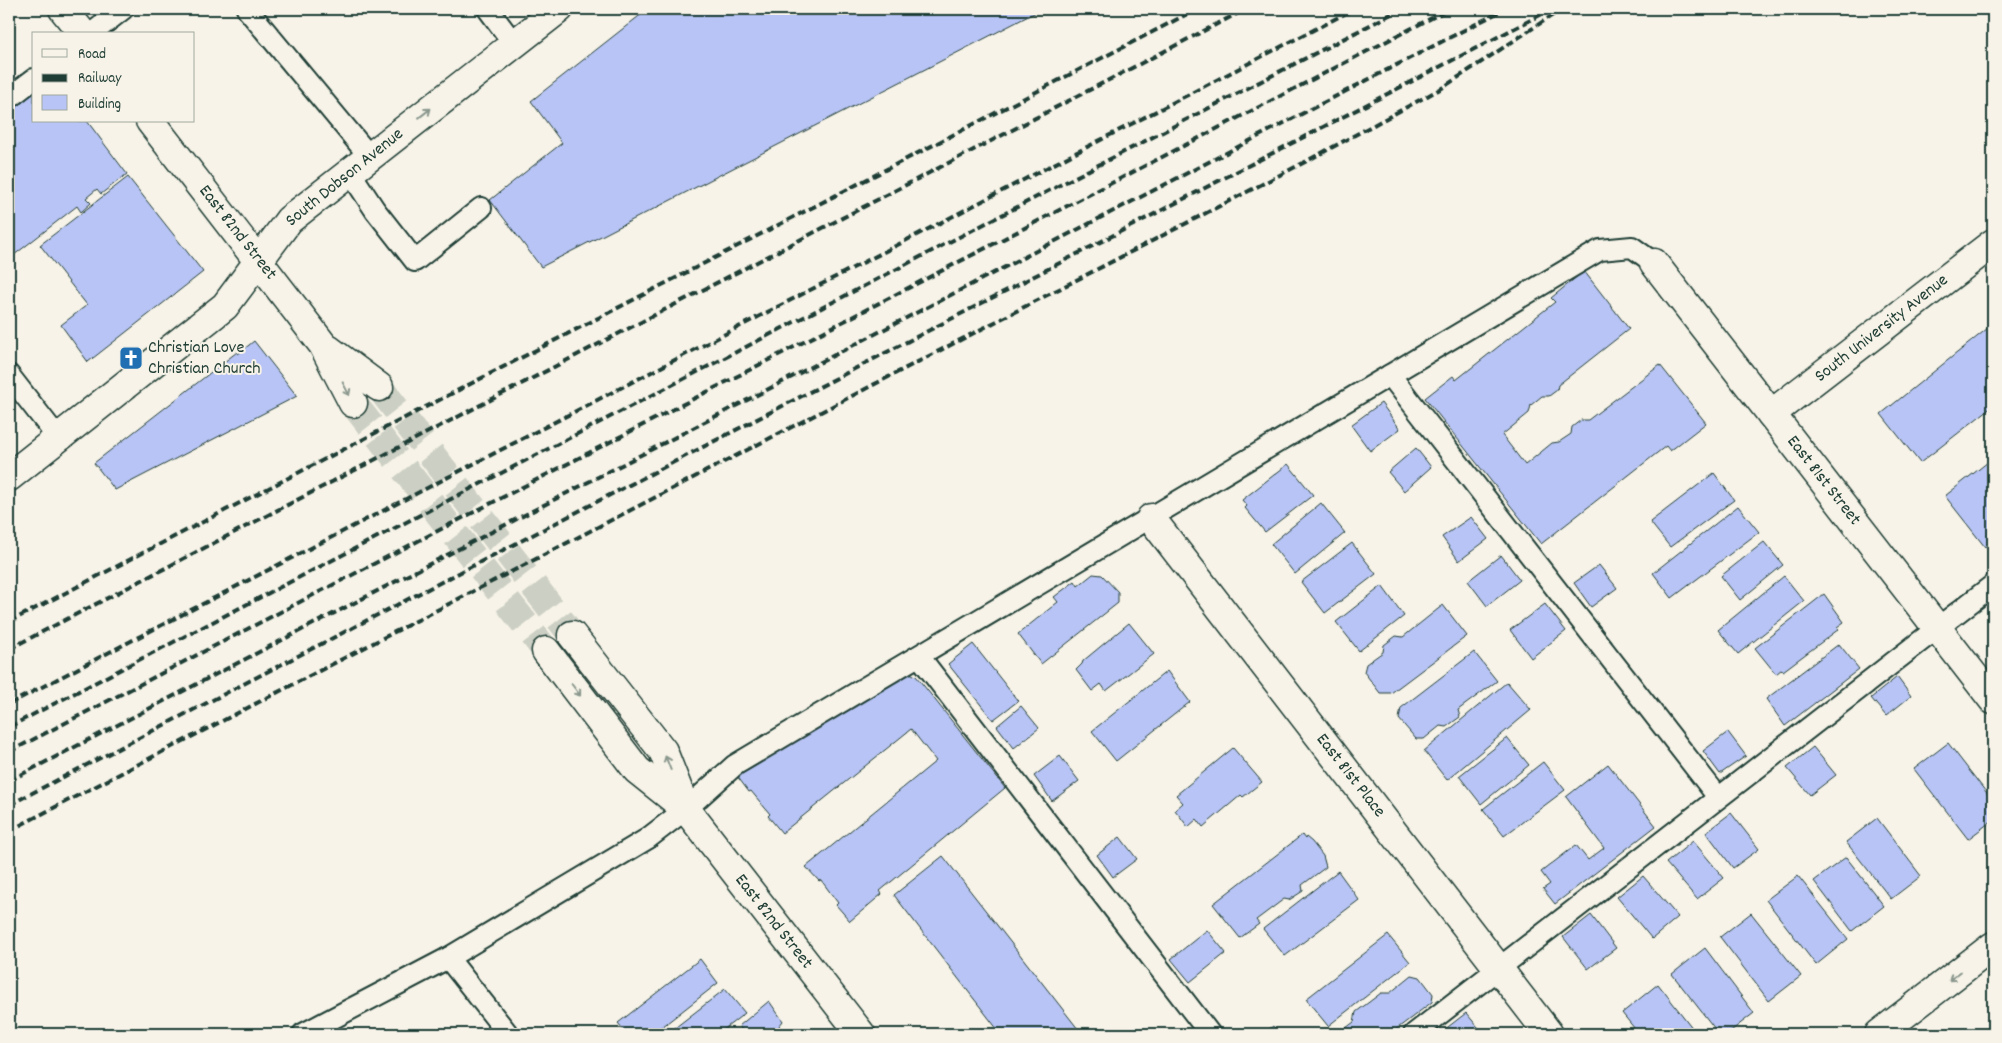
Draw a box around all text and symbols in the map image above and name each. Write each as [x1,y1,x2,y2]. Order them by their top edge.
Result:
legend [32,32,195,122]
text: Road [78,44,106,66]
text: Railway [78,68,122,90]
text: Building [78,94,121,116]
one-way arrow [418,108,431,119]
street label: South Dobson Avenue [281,123,409,233]
street label: East 82nd Street [192,180,282,286]
street label: South University Avenue [1810,269,1954,389]
place label: Christian Love Christian Church [148,336,261,382]
church icon: Christian Love Christian Church [118,345,144,371]
one-way arrow [341,382,351,397]
street label: East 81st Street [1780,431,1866,532]
one-way arrow [570,683,581,696]
street label: East 81st Place [1309,729,1391,823]
one-way arrow [663,756,672,772]
street label: East 82nd Street [728,869,818,975]
one-way arrow [1949,970,1962,981]

